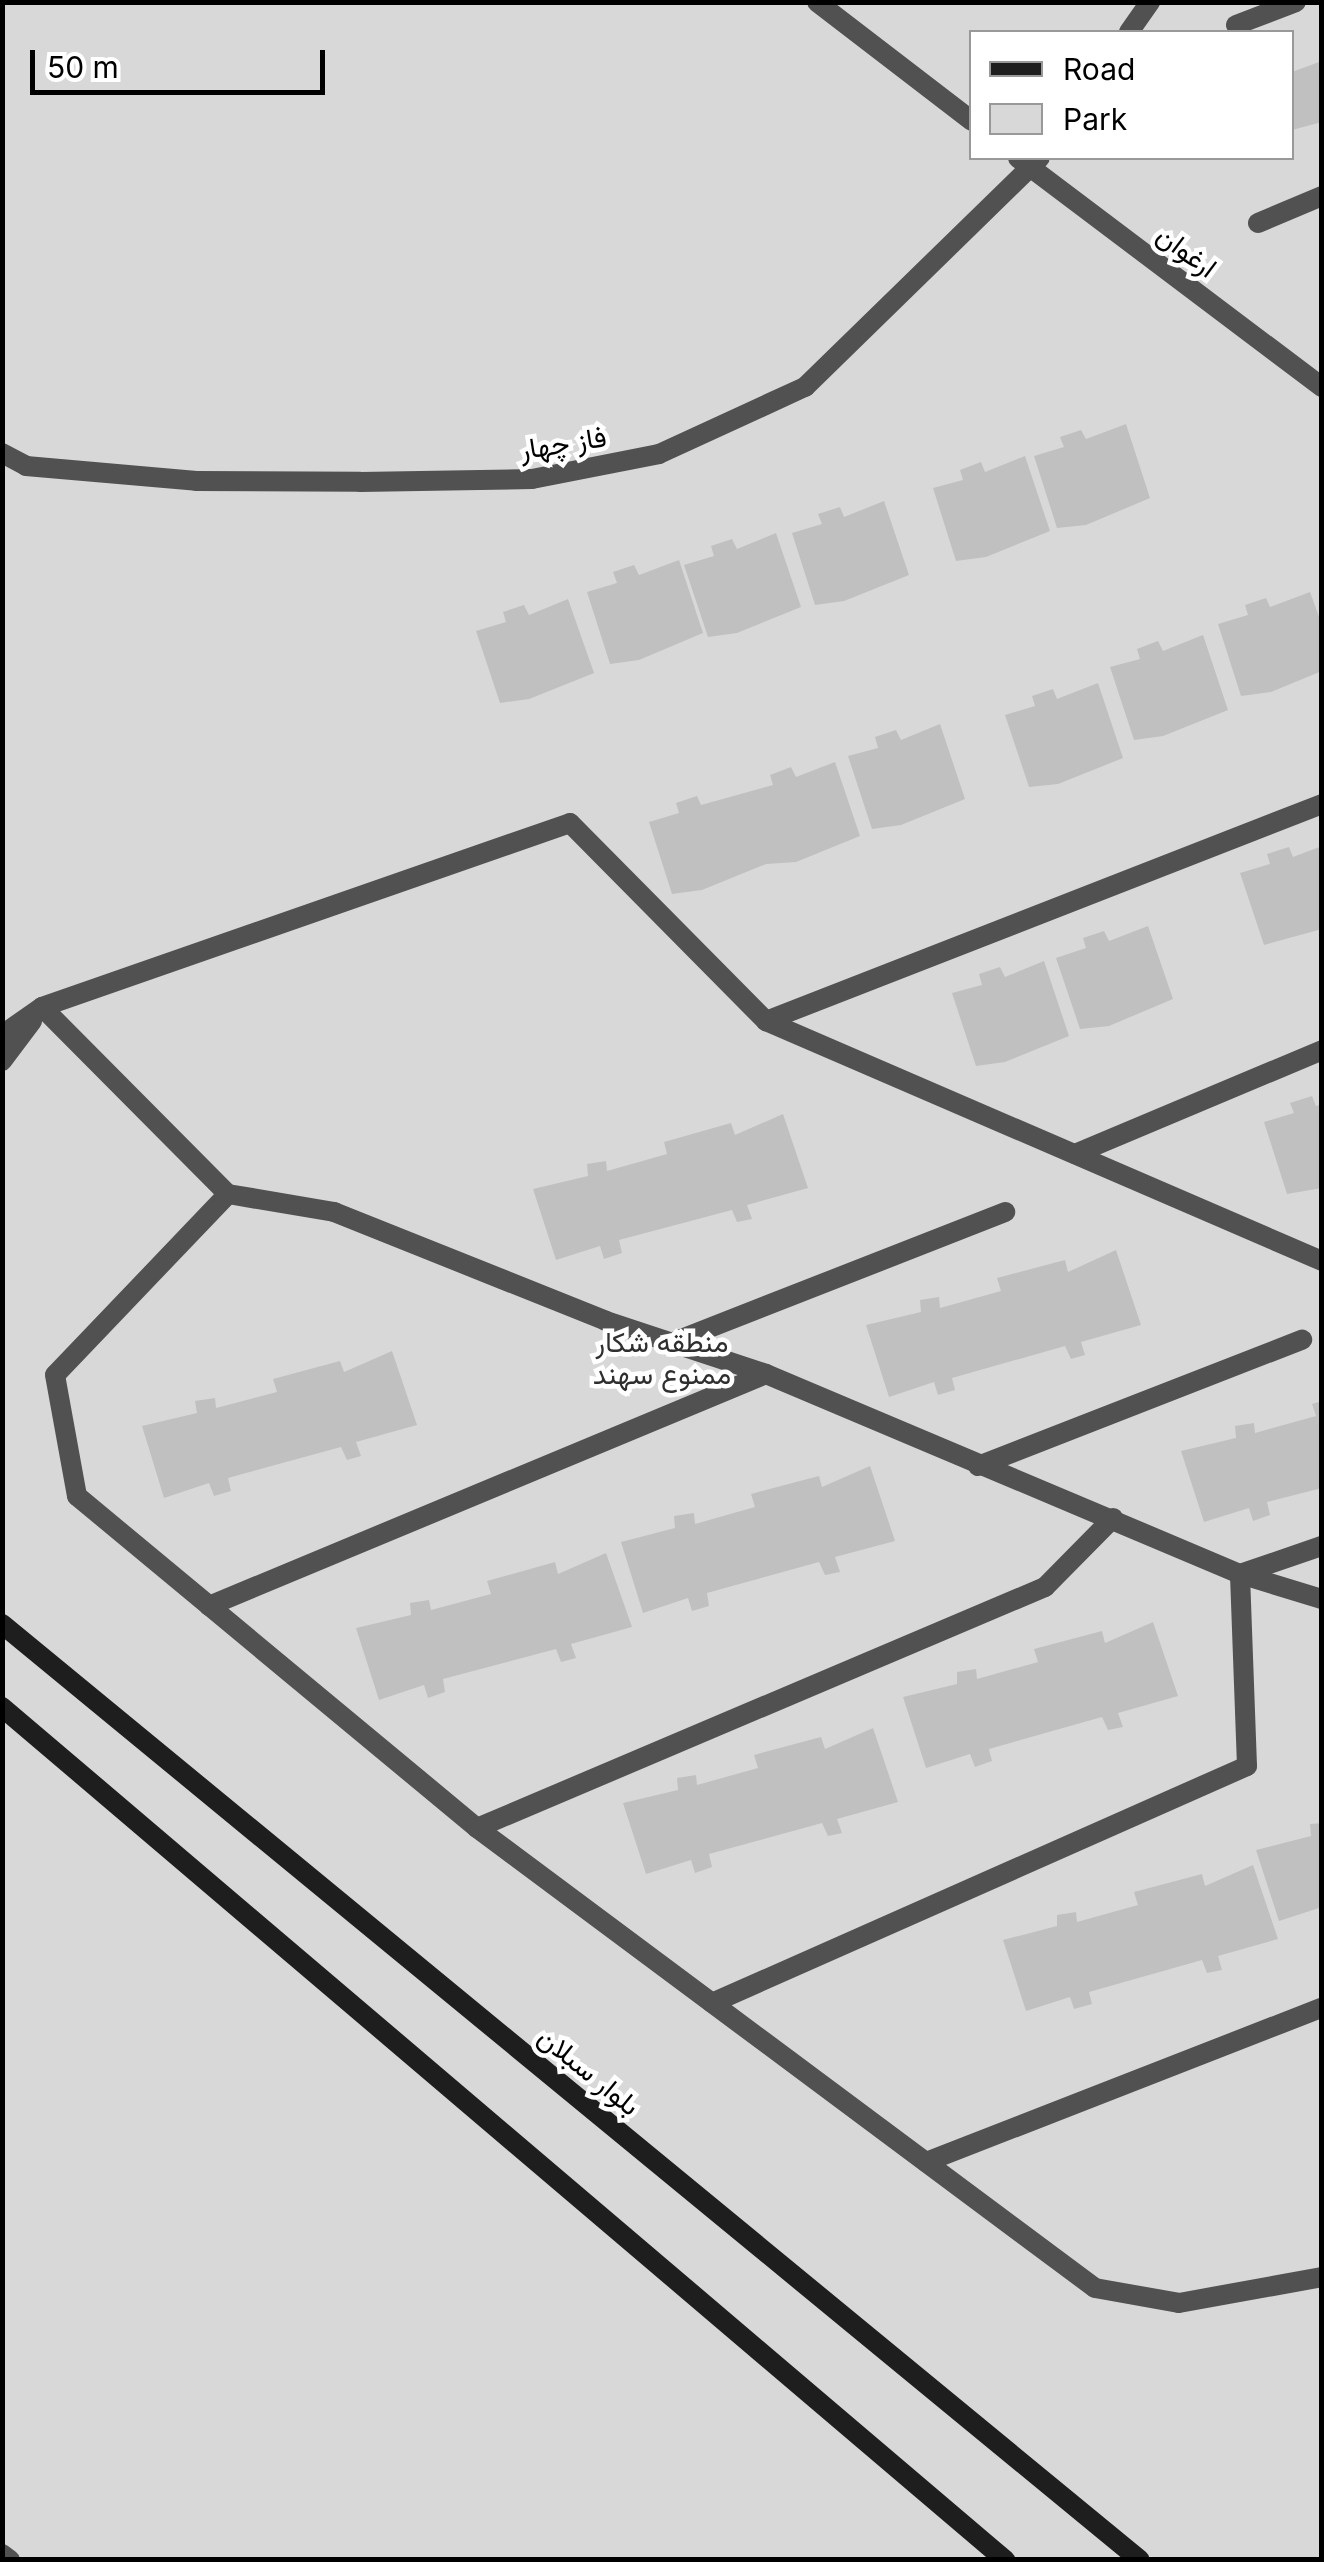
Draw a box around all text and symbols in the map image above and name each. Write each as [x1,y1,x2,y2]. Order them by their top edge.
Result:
scale bar [35,30,330,92]
legend [969,30,1294,160]
text: 50 m [47,49,119,85]
text: Road [1063,51,1135,87]
text: Park [1063,101,1127,137]
street label: ارغوان [1150,218,1224,284]
street label: فاز چهار [517,420,609,466]
park label: منطقه شکار ممنوع سهند [593,1325,731,1391]
street label: بلوار سبلان [531,2020,647,2122]

